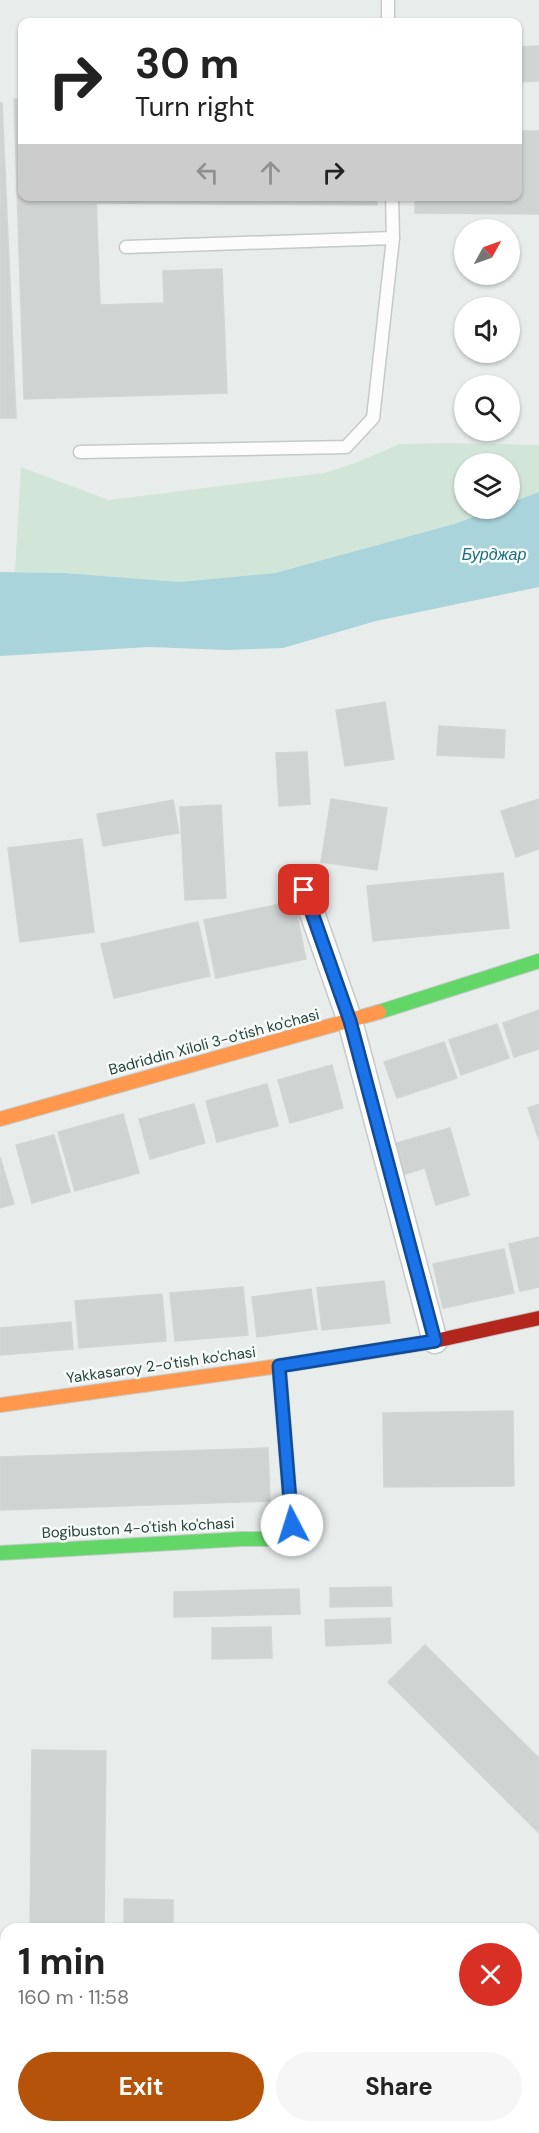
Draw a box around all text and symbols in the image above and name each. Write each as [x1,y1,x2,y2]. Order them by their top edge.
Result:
text: 30 m [135,36,239,91]
icon: right [36,42,114,120]
text: Turn right [135,89,255,124]
icon: left [191,156,224,189]
icon: ahead [254,156,287,189]
icon: right [317,156,350,189]
north arrow [454,219,520,285]
map controls [454,219,520,519]
button: sound [454,297,520,363]
button: search [454,375,520,441]
button: layers [454,453,520,519]
water label: Бурджар [462,544,526,565]
pin [278,864,329,915]
icon: arrive [287,873,320,906]
street label: Badriddin Xiloli 3-o'tish ko'chasi [106,1004,322,1080]
street label: Yakkasaroy 2-o'tish ko'chasi [65,1342,257,1388]
position arrow [260,1493,324,1557]
street label: Bogibuston 4-o'tish ko'chasi [41,1513,235,1543]
text: 1 min [18,1938,106,1985]
button: close [459,1943,522,2006]
text: 160 m · 11:58 [18,1984,129,2010]
button: Exit [18,2052,264,2121]
button: Share [276,2052,522,2121]

